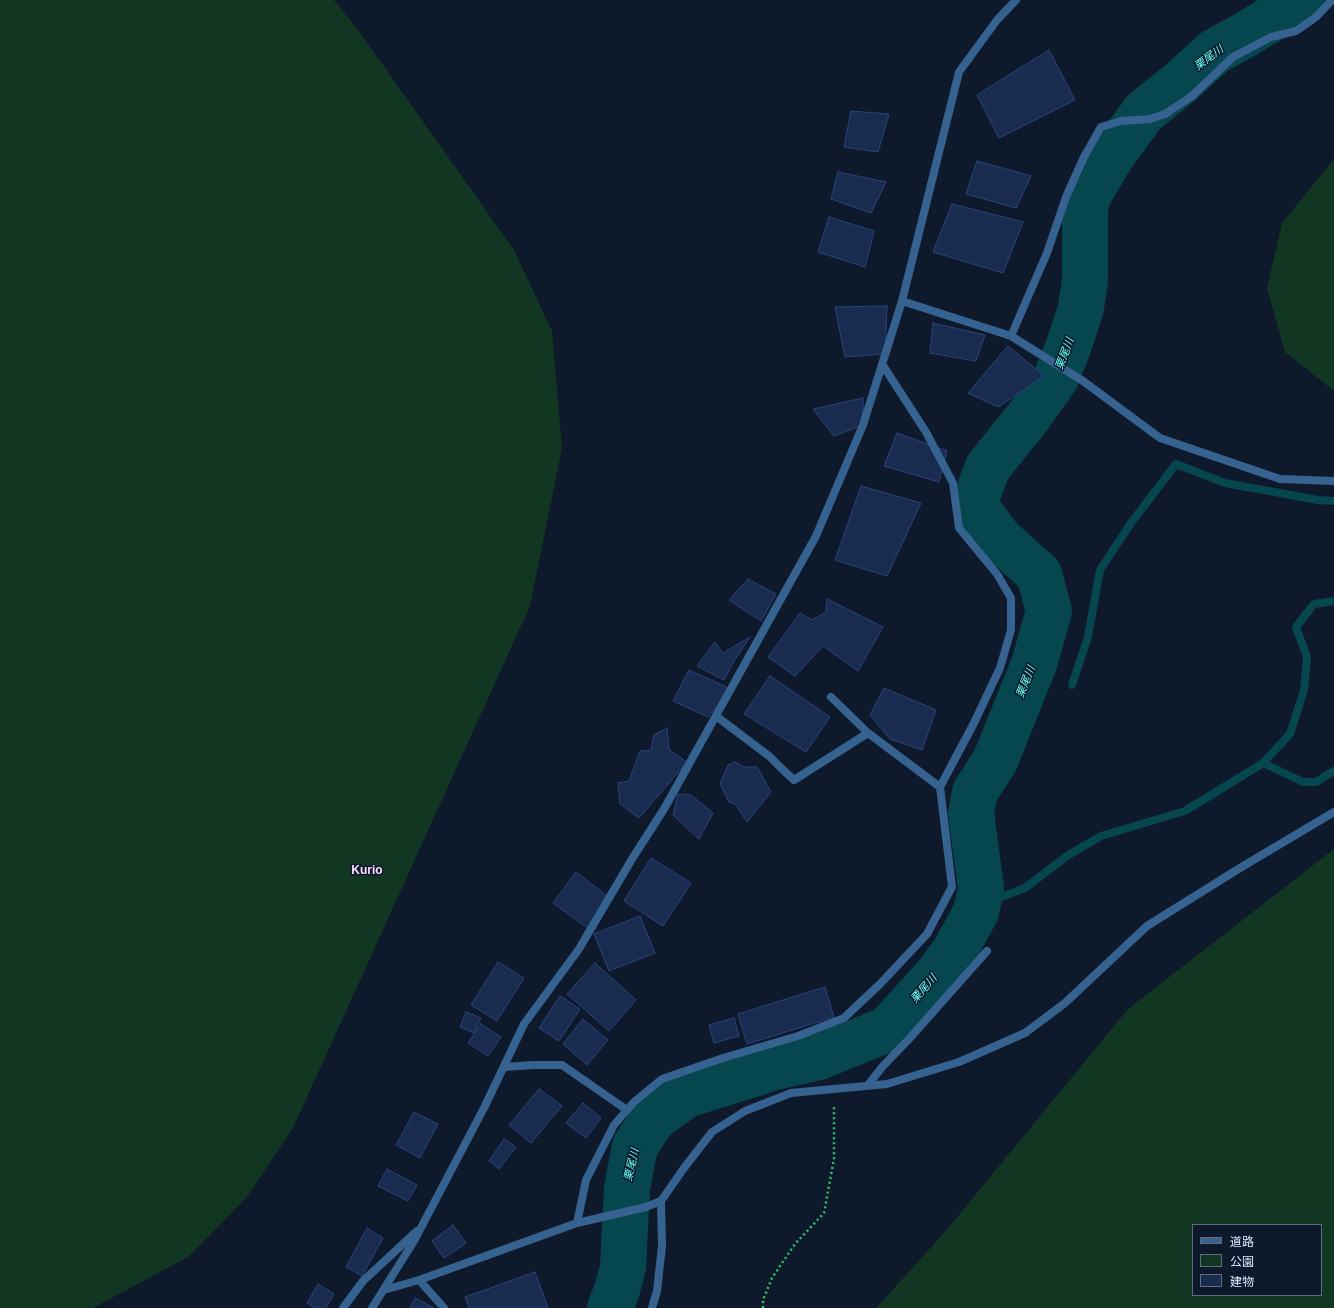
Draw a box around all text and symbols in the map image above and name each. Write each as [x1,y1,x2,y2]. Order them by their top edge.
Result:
water label: 栗尾川 [1192,43,1226,73]
water label: 栗尾川 [1053,336,1077,372]
water label: 栗尾川 [1014,664,1038,700]
district label: Kurio [351,864,383,878]
water label: 栗尾川 [908,972,940,1006]
water label: 栗尾川 [622,1147,642,1183]
legend [1192,1224,1322,1296]
text: 道路 [1230,1235,1254,1249]
text: 公園 [1230,1255,1254,1269]
text: 建物 [1230,1275,1254,1289]

